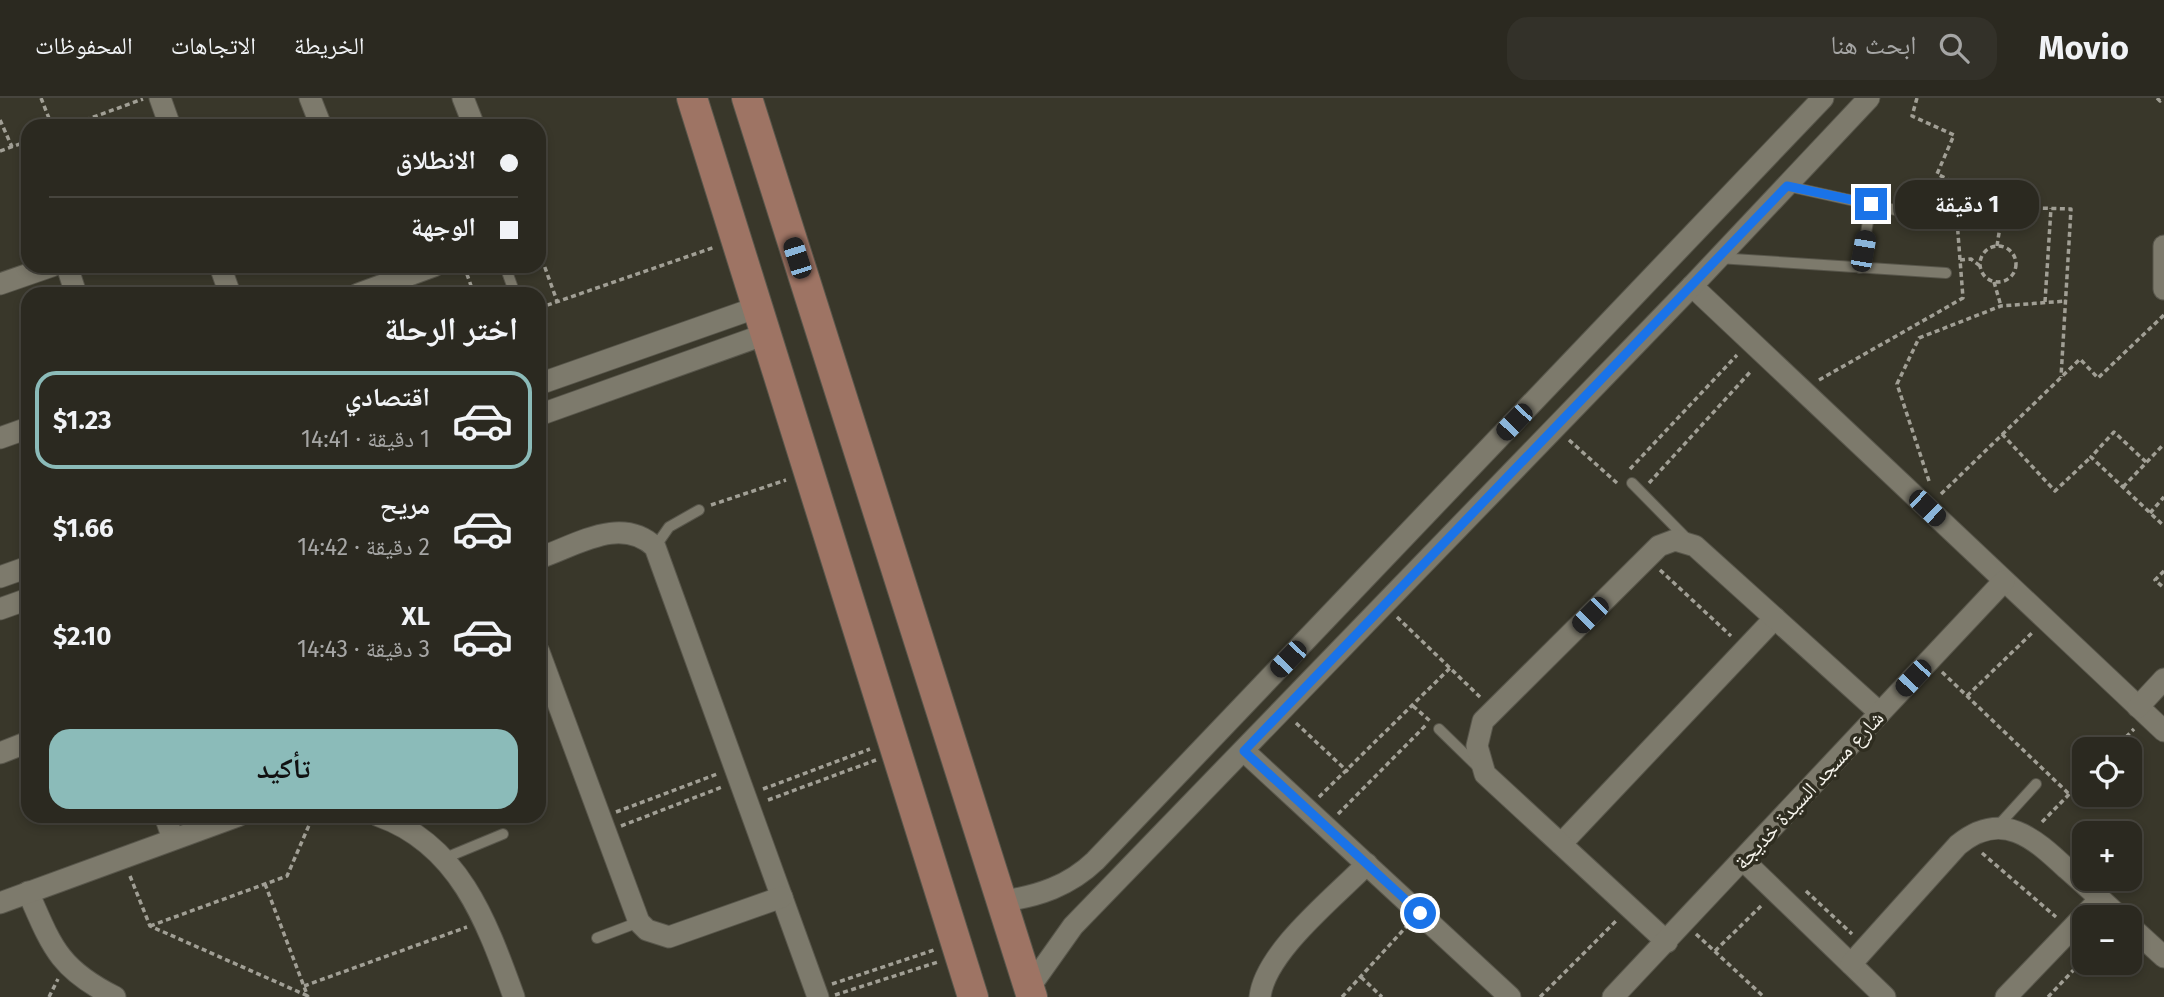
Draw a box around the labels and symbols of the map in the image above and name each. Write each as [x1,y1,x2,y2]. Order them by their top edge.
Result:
callout: 1 دقيقة [1896,180,2039,228]
route end [1855,188,1887,220]
car [1850,228,1877,274]
car [781,235,814,281]
car [1492,400,1537,444]
car [1905,486,1950,530]
car [1568,593,1613,637]
car [1266,637,1311,681]
car [1891,655,1936,701]
street label: شارع مسجد السيدة خديجة [1729,705,1889,875]
route start [1404,897,1436,929]

